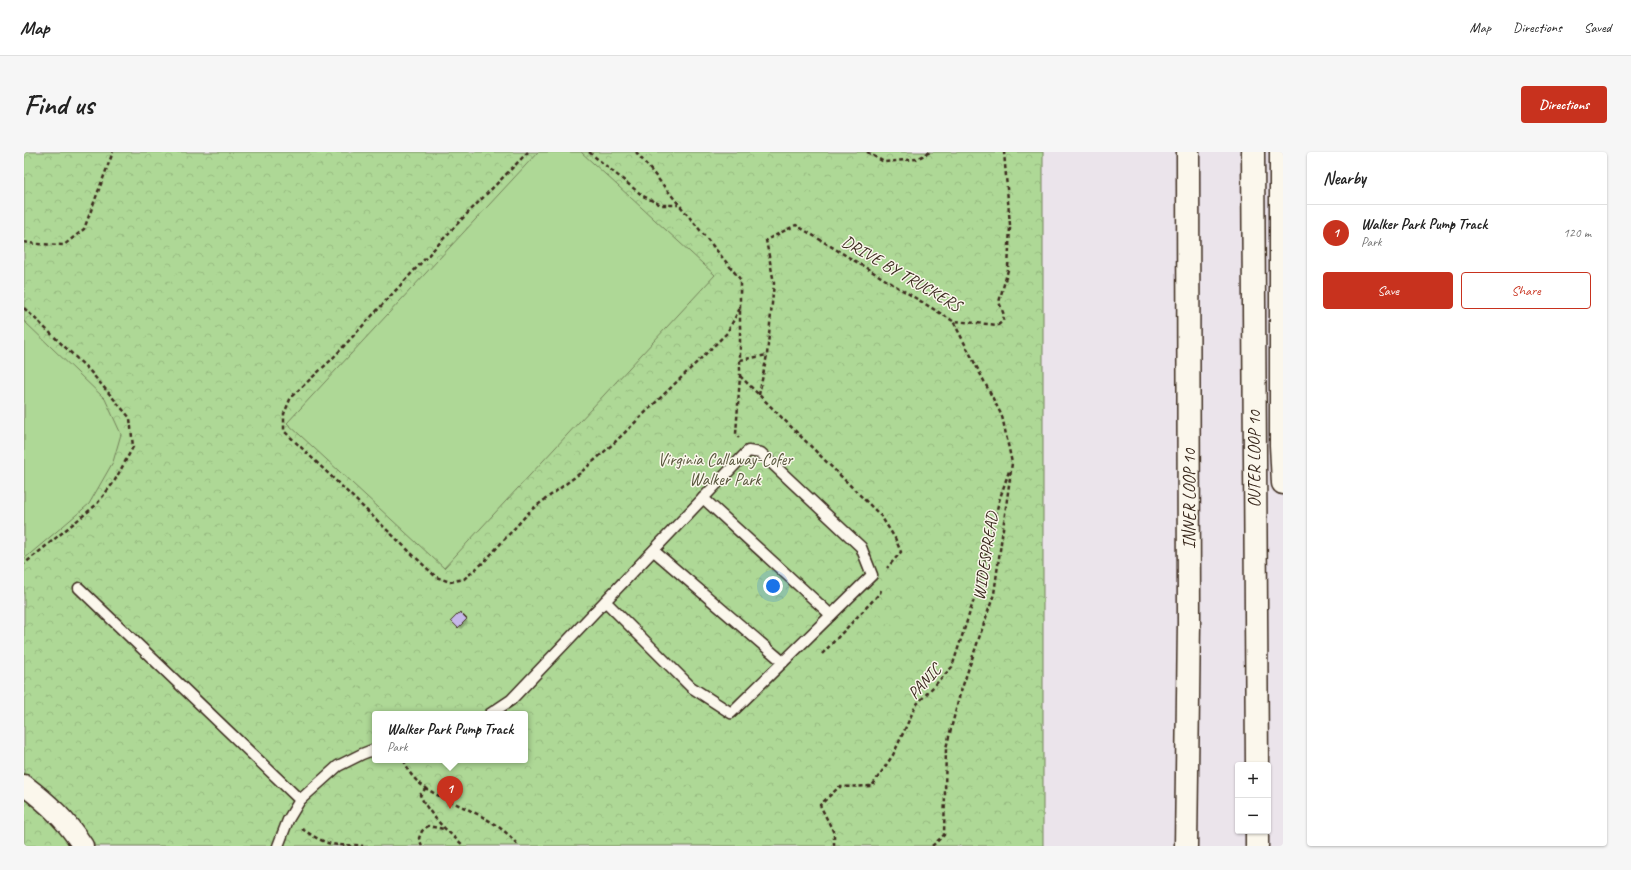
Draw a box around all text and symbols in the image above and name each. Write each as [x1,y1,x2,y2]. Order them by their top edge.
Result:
text: Map [20,16,50,40]
text: Map [1470,19,1491,36]
text: Directions [1513,19,1562,36]
text: Saved [1584,19,1611,36]
button: Directions [1521,86,1607,123]
text: Find us [24,87,94,122]
text: Nearby [1323,168,1366,189]
text: Walker Park Pump Track [1361,215,1487,234]
text: 1 [1333,225,1339,241]
text: 120 m [1563,225,1591,241]
street label: DRIVE BY TRUCKERS [838,231,968,318]
text: Park [1361,234,1382,250]
button: Save [1323,272,1453,309]
button: Share [1461,272,1591,309]
street label: OUTER LOOP 10 [1244,409,1265,508]
street label: INNER LOOP 10 [1179,448,1200,549]
park label: Virginia Callaway-Cofer Walker Park [658,449,794,490]
street label: WIDESPREAD [968,508,1003,602]
your location [763,576,783,596]
street label: PANIC [903,658,947,703]
popup [372,711,528,763]
text: Walker Park Pump Track [387,720,513,739]
text: Park [387,739,408,755]
map controls [1235,762,1271,834]
button: + [1235,762,1271,798]
pin: 1 [437,776,463,809]
button: − [1235,798,1271,834]

